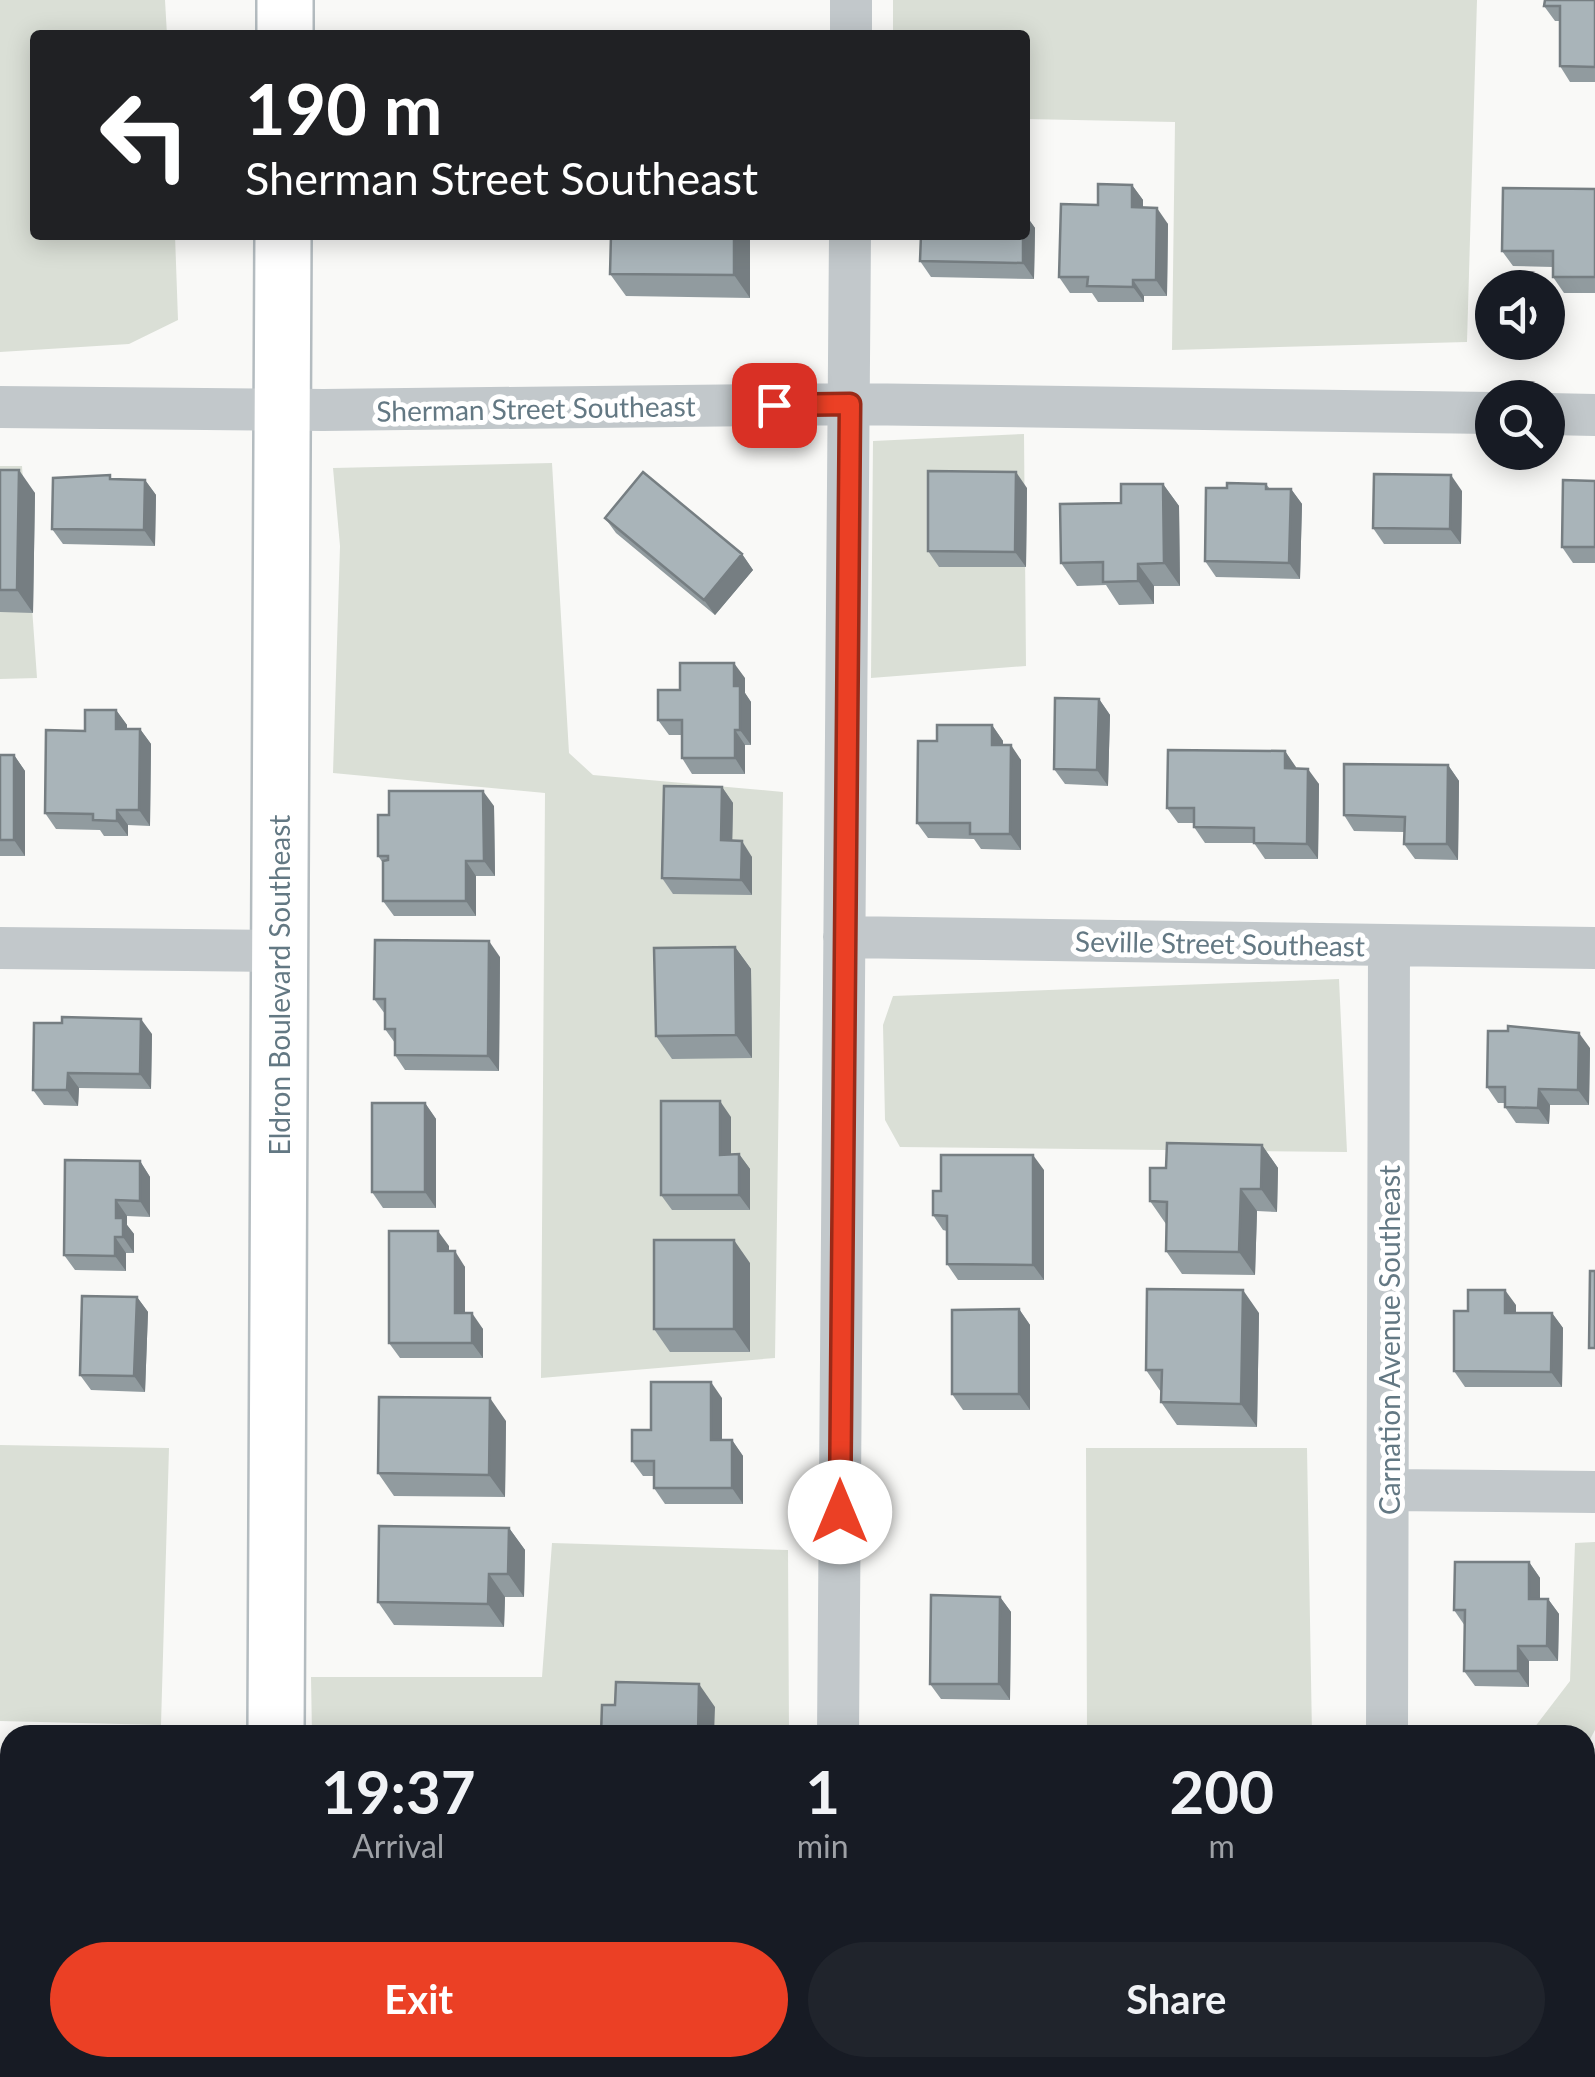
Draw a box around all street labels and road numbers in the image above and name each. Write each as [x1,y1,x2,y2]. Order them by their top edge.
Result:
street label: Sherman Street Southeast [376,388,696,428]
street label: Eldron Boulevard Southeast [262,815,296,1155]
street label: Seville Street Southeast [1075,923,1365,963]
street label: Carnation Avenue Southeast [1372,1165,1406,1515]

